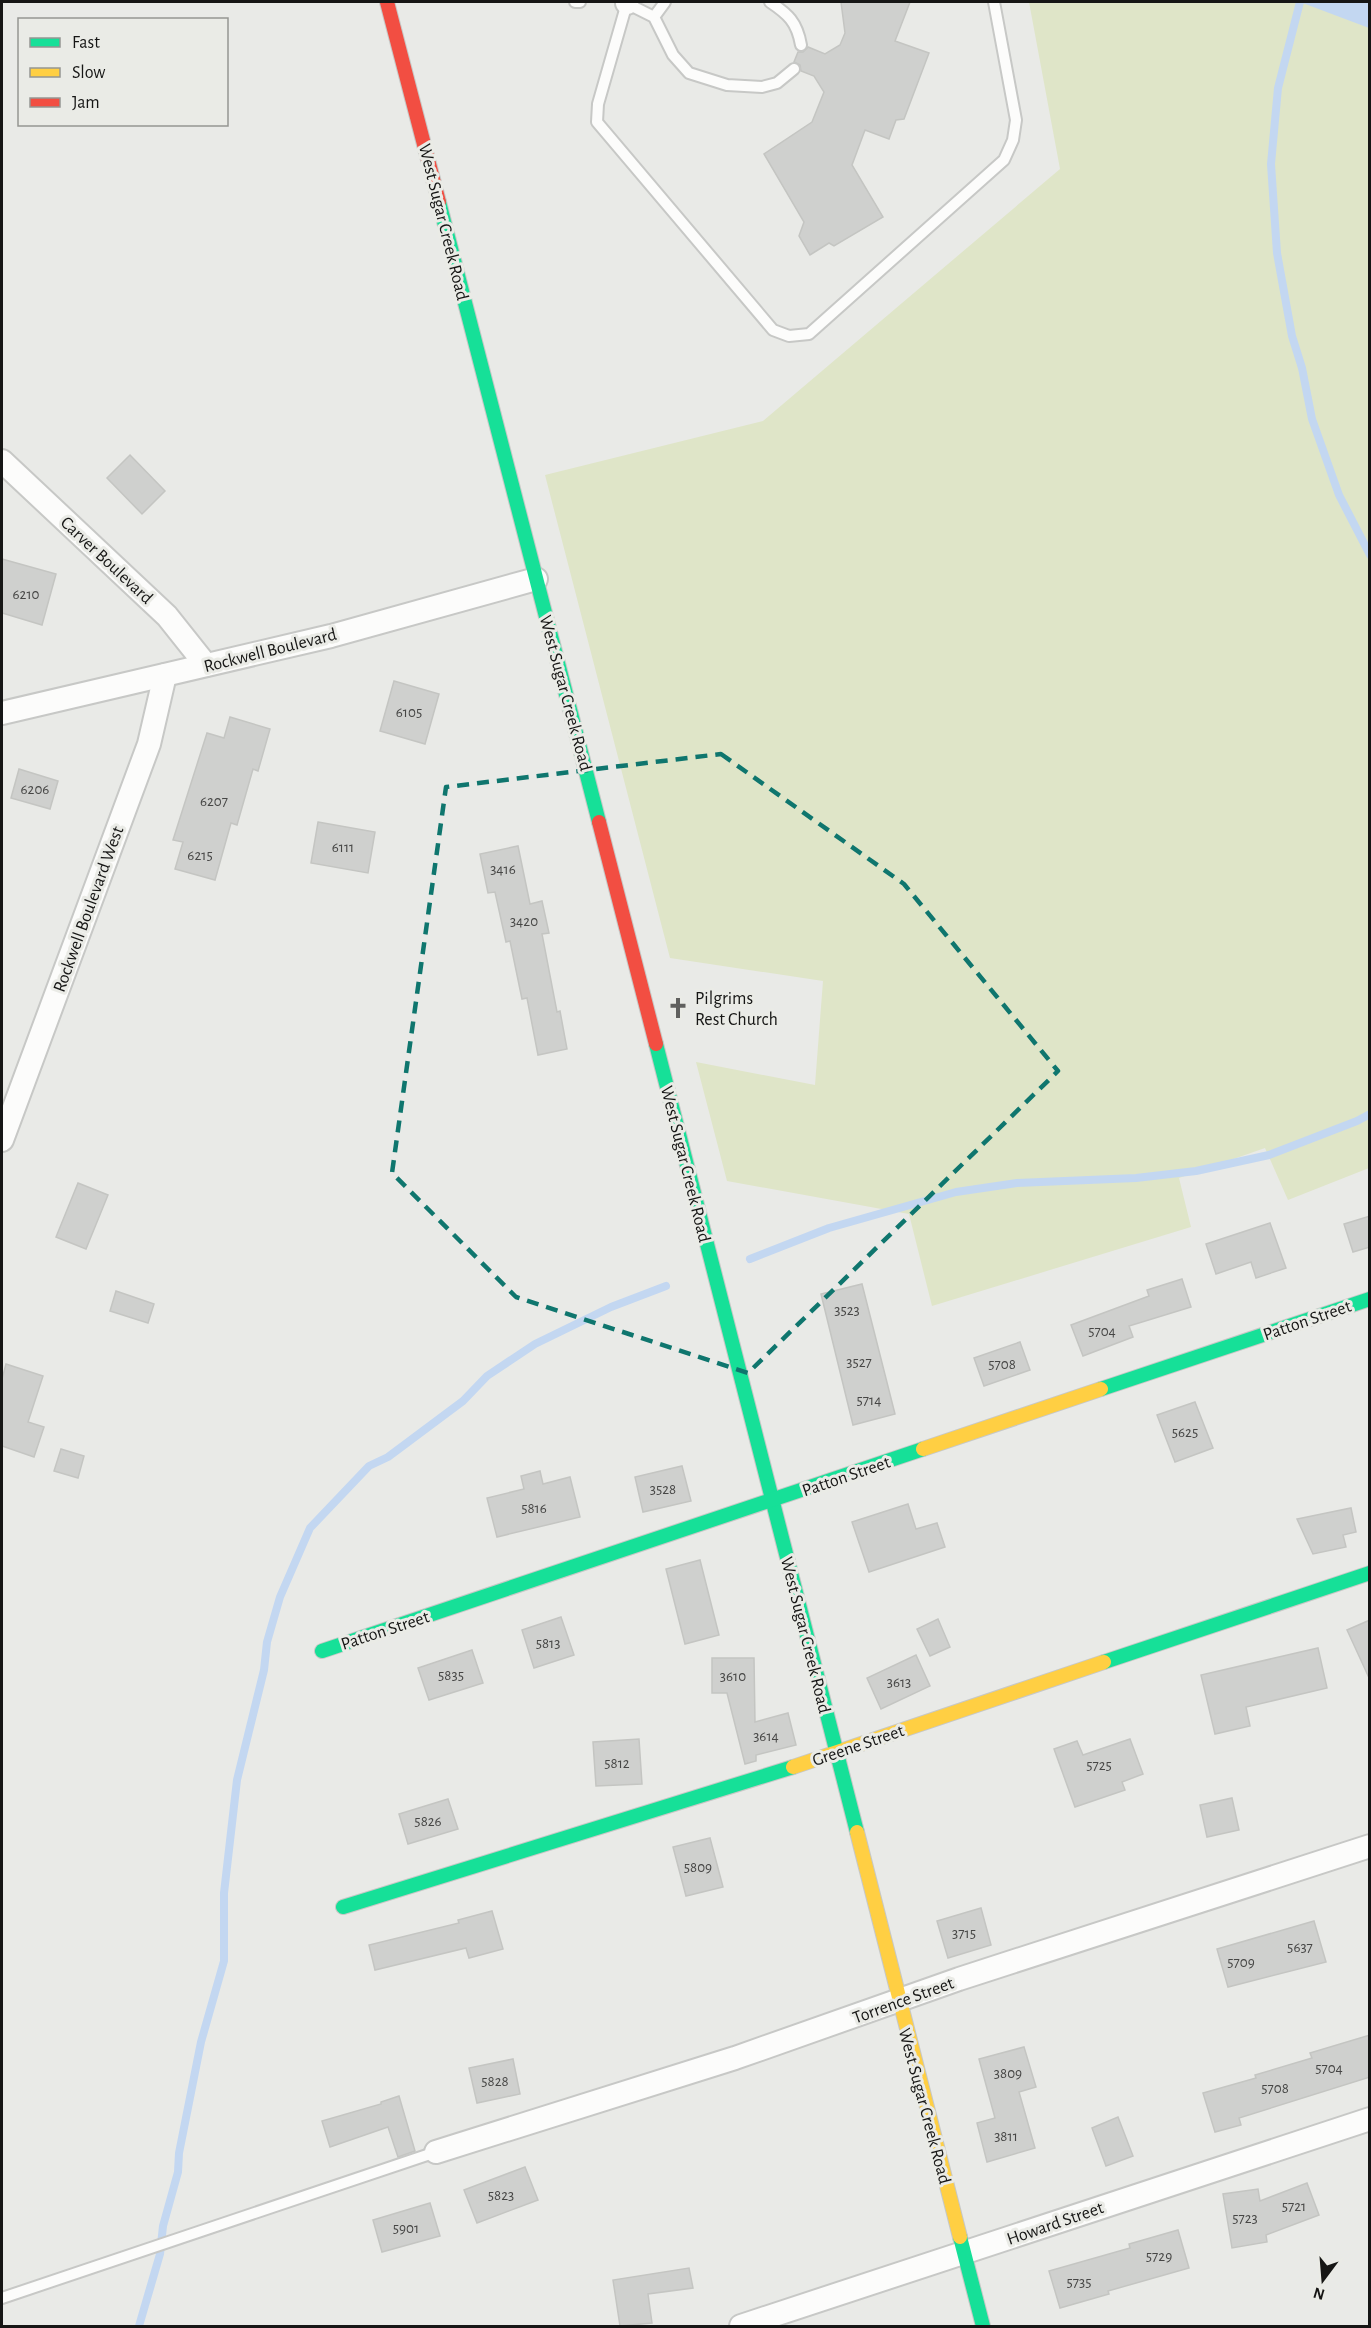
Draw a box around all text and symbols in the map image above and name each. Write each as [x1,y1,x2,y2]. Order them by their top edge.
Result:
legend [18,18,228,126]
text: Fast [72,34,100,52]
text: Slow [72,64,105,82]
text: Jam [72,94,100,112]
street label: West Sugar Creek Road [415,142,471,302]
street label: Carver Boulevard [57,514,156,608]
house number: 6210 [13,587,40,602]
street label: West Sugar Creek Road [536,613,594,773]
street label: Rockwell Boulevard [202,626,338,676]
house number: 6105 [396,705,422,720]
house number: 6206 [21,782,49,797]
house number: 6207 [200,794,228,809]
street label: Rockwell Boulevard West [51,824,127,995]
house number: 6111 [332,840,354,855]
house number: 6215 [187,848,213,863]
house number: 3416 [490,862,516,877]
house number: 3420 [510,914,538,929]
place label: Pilgrims Rest Church [695,990,778,1029]
church icon: Pilgrims Rest Church [666,996,690,1020]
street label: West Sugar Creek Road [657,1084,713,1244]
street label: Patton Street [1261,1297,1354,1344]
house number: 3523 [834,1303,860,1318]
house number: 5704 [1088,1324,1116,1339]
house number: 3527 [846,1355,872,1370]
house number: 5708 [988,1357,1016,1372]
house number: 5714 [857,1393,881,1408]
house number: 5625 [1172,1425,1198,1440]
street label: Patton Street [800,1453,893,1500]
house number: 3528 [650,1482,676,1497]
house number: 5816 [521,1501,547,1516]
street label: West Sugar Creek Road [777,1555,833,1715]
street label: Patton Street [339,1608,432,1654]
house number: 5813 [536,1636,560,1651]
house number: 5835 [438,1668,464,1683]
house number: 3610 [720,1669,746,1684]
house number: 3613 [887,1675,911,1690]
street label: Greene Street [810,1722,907,1770]
house number: 3614 [753,1729,779,1744]
house number: 5812 [604,1756,630,1771]
house number: 5725 [1086,1758,1112,1773]
house number: 5826 [414,1814,442,1829]
house number: 5809 [684,1860,712,1875]
house number: 3715 [952,1926,976,1941]
house number: 5637 [1287,1940,1313,1955]
house number: 5709 [1227,1955,1255,1970]
street label: Torrence Street [850,1974,956,2028]
street label: West Sugar Creek Road [895,2026,953,2186]
house number: 5704 [1315,2061,1343,2076]
house number: 3809 [994,2066,1022,2081]
house number: 5828 [481,2074,509,2089]
house number: 5708 [1261,2081,1289,2096]
house number: 3811 [994,2129,1018,2144]
house number: 5823 [488,2188,514,2203]
street label: Howard Street [1005,2199,1106,2249]
house number: 5721 [1282,2199,1306,2214]
house number: 5723 [1232,2211,1258,2226]
house number: 5901 [393,2221,419,2236]
house number: 5729 [1146,2249,1172,2264]
north arrow [1293,2250,1353,2310]
house number: 5735 [1067,2275,1091,2290]
text: N [1312,2284,1327,2303]

